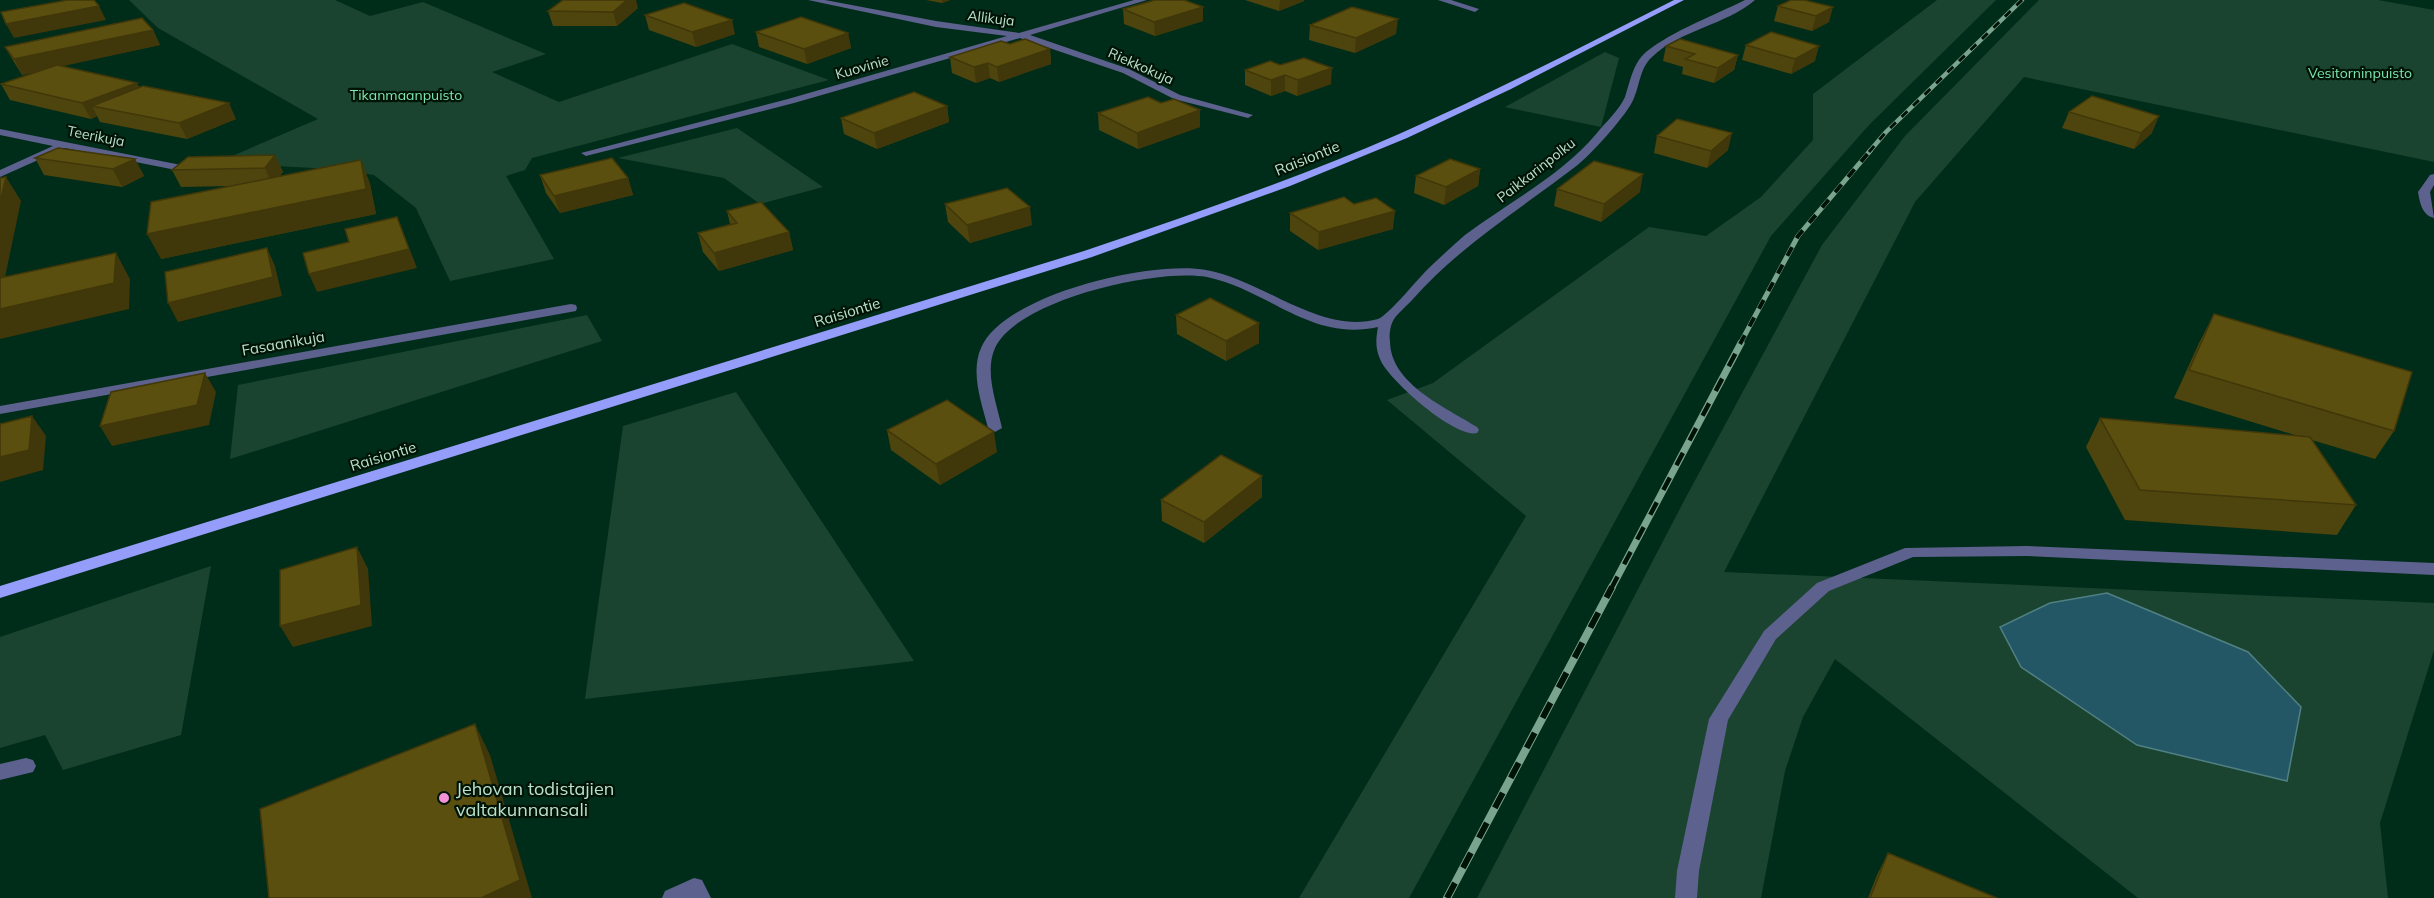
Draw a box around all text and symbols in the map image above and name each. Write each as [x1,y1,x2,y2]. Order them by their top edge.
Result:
street label: Allikuja [966,6,1016,30]
street label: Riekkokuja [1105,44,1177,88]
street label: Kuovinie [833,51,891,83]
park label: Vesitorninpuisto [2308,64,2412,82]
park label: Tikanmaanpuisto [350,86,462,104]
street label: Teerikuja [66,122,126,150]
street label: Paikkarinpolku [1493,134,1579,206]
street label: Raisiontie [1272,136,1342,180]
street label: Raisiontie [812,293,882,331]
street label: Fasaanikuja [240,326,326,360]
street label: Raisiontie [348,437,418,475]
place label: Jehovan todistajien valtakunnansali [456,777,614,821]
marker: Jehovan todistajien valtakunnansali [437,791,451,805]

